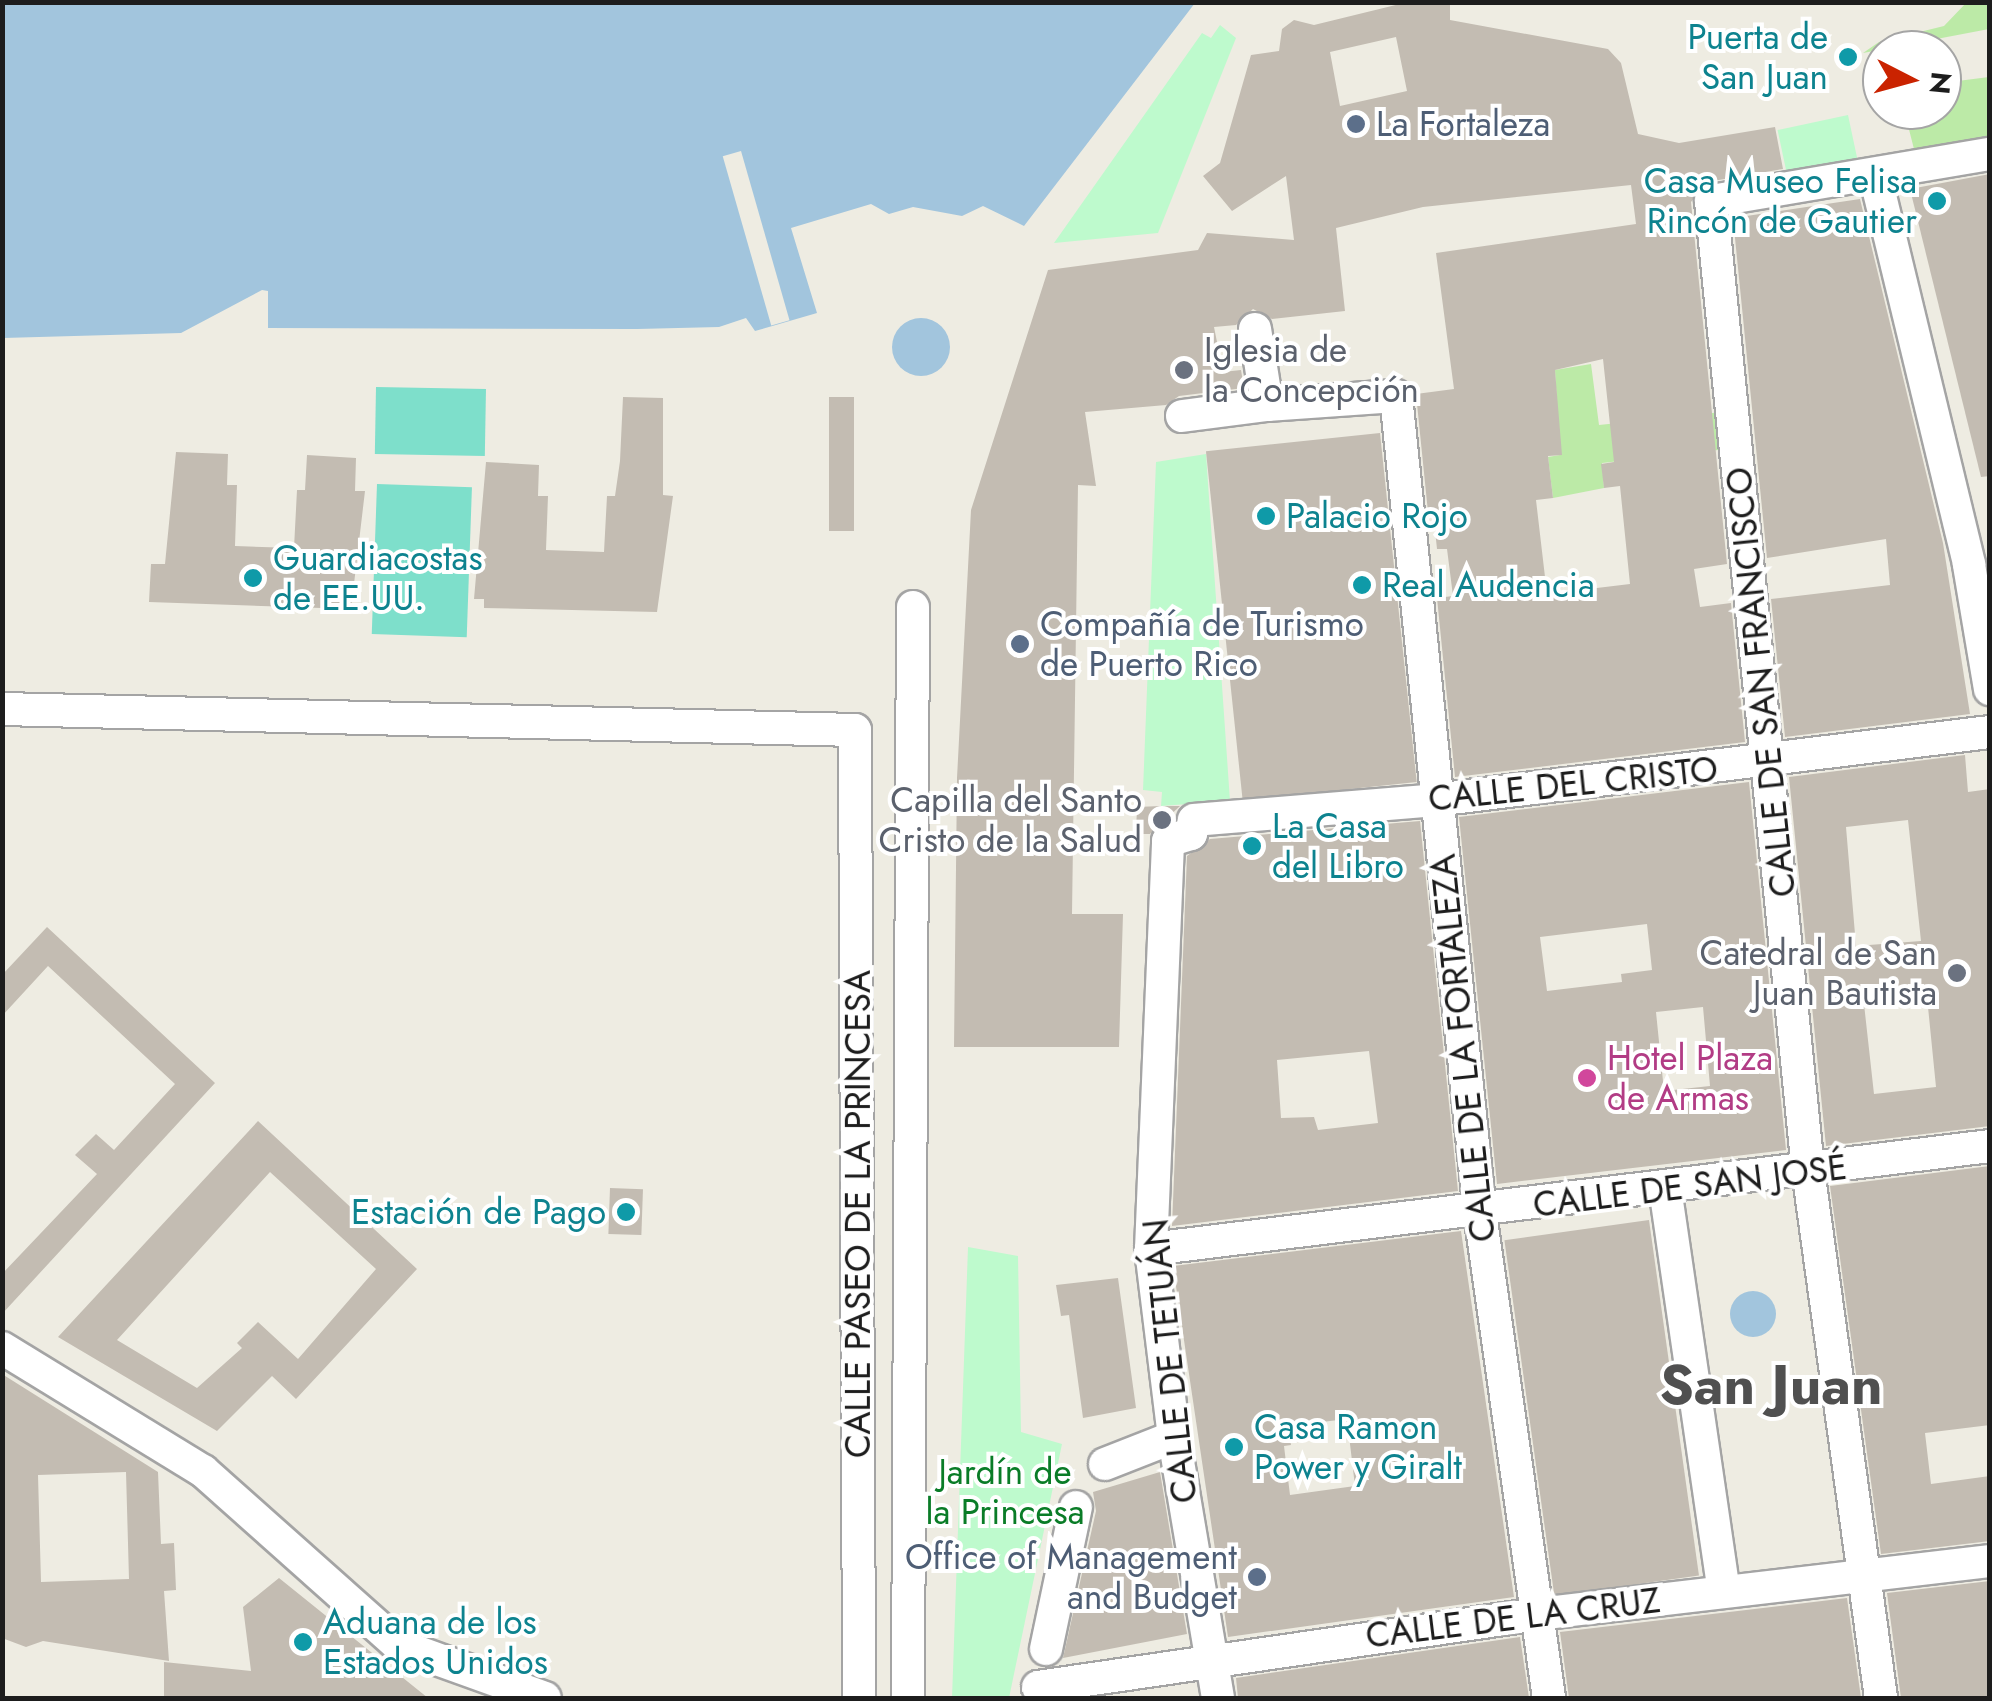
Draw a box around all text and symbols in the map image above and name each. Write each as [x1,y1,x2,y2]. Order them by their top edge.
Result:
place label: Puerta de San Juan [1687,16,1828,98]
north arrow [1862,30,1962,130]
marker: Puerta de San Juan [1837,46,1859,68]
text: N [1919,70,1962,96]
place label: La Fortaleza [1376,103,1550,145]
marker: La Fortaleza [1345,113,1367,135]
place label: Casa Museo Felisa Rincón de Gautier [1644,160,1917,242]
marker: Casa Museo Felisa Rincón de Gautier [1926,190,1948,212]
place label: Iglesia de la Concepción [1204,329,1419,411]
marker: Iglesia de la Concepción [1173,359,1195,381]
street label: CALLE DE SAN FRANCISCO [1718,465,1804,899]
place label: Palacio Rojo [1286,495,1468,537]
marker: Palacio Rojo [1255,505,1277,527]
place label: Guardiacostas de EE.UU. [273,537,483,619]
place label: Real Audencia [1382,564,1595,606]
marker: Guardiacostas de EE.UU. [242,567,264,589]
marker: Real Audencia [1351,574,1373,596]
place label: Compañía de Turismo de Puerto Rico [1040,603,1364,685]
marker: Compañía de Turismo de Puerto Rico [1009,633,1031,655]
street label: CALLE DEL CRISTO [1426,748,1720,820]
place label: Capilla del Santo Cristo de la Salud [879,779,1142,861]
place label: La Casa del Libro [1272,805,1404,887]
marker: Capilla del Santo Cristo de la Salud [1151,809,1173,831]
marker: La Casa del Libro [1241,835,1263,857]
street label: CALLE DE LA FORTALEZA [1422,852,1504,1244]
place label: Catedral de San Juan Bautista [1700,932,1937,1014]
marker: Catedral de San Juan Bautista [1946,962,1968,984]
street label: CALLE PASEO DE LA PRINCESA [837,970,879,1458]
place label: Hotel Plaza de Armas [1607,1037,1773,1119]
marker: Hotel Plaza de Armas [1576,1067,1598,1089]
street label: CALLE DE SAN JOSÉ [1531,1146,1849,1226]
place label: Estación de Pago [351,1191,606,1233]
marker: Estación de Pago [615,1201,637,1223]
street label: CALLE DE TETUÁN [1134,1217,1206,1505]
district label: San Juan [1659,1353,1883,1419]
place label: Casa Ramon Power y Giralt [1254,1406,1462,1488]
marker: Casa Ramon Power y Giralt [1223,1436,1245,1458]
park label: Jardín de la Princesa [925,1451,1085,1533]
place label: Office of Management and Budget [905,1536,1237,1618]
marker: Office of Management and Budget [1246,1566,1268,1588]
street label: CALLE DE LA CRUZ [1363,1579,1663,1657]
place label: Aduana de los Estados Unidos [323,1601,548,1683]
marker: Aduana de los Estados Unidos [292,1631,314,1653]

